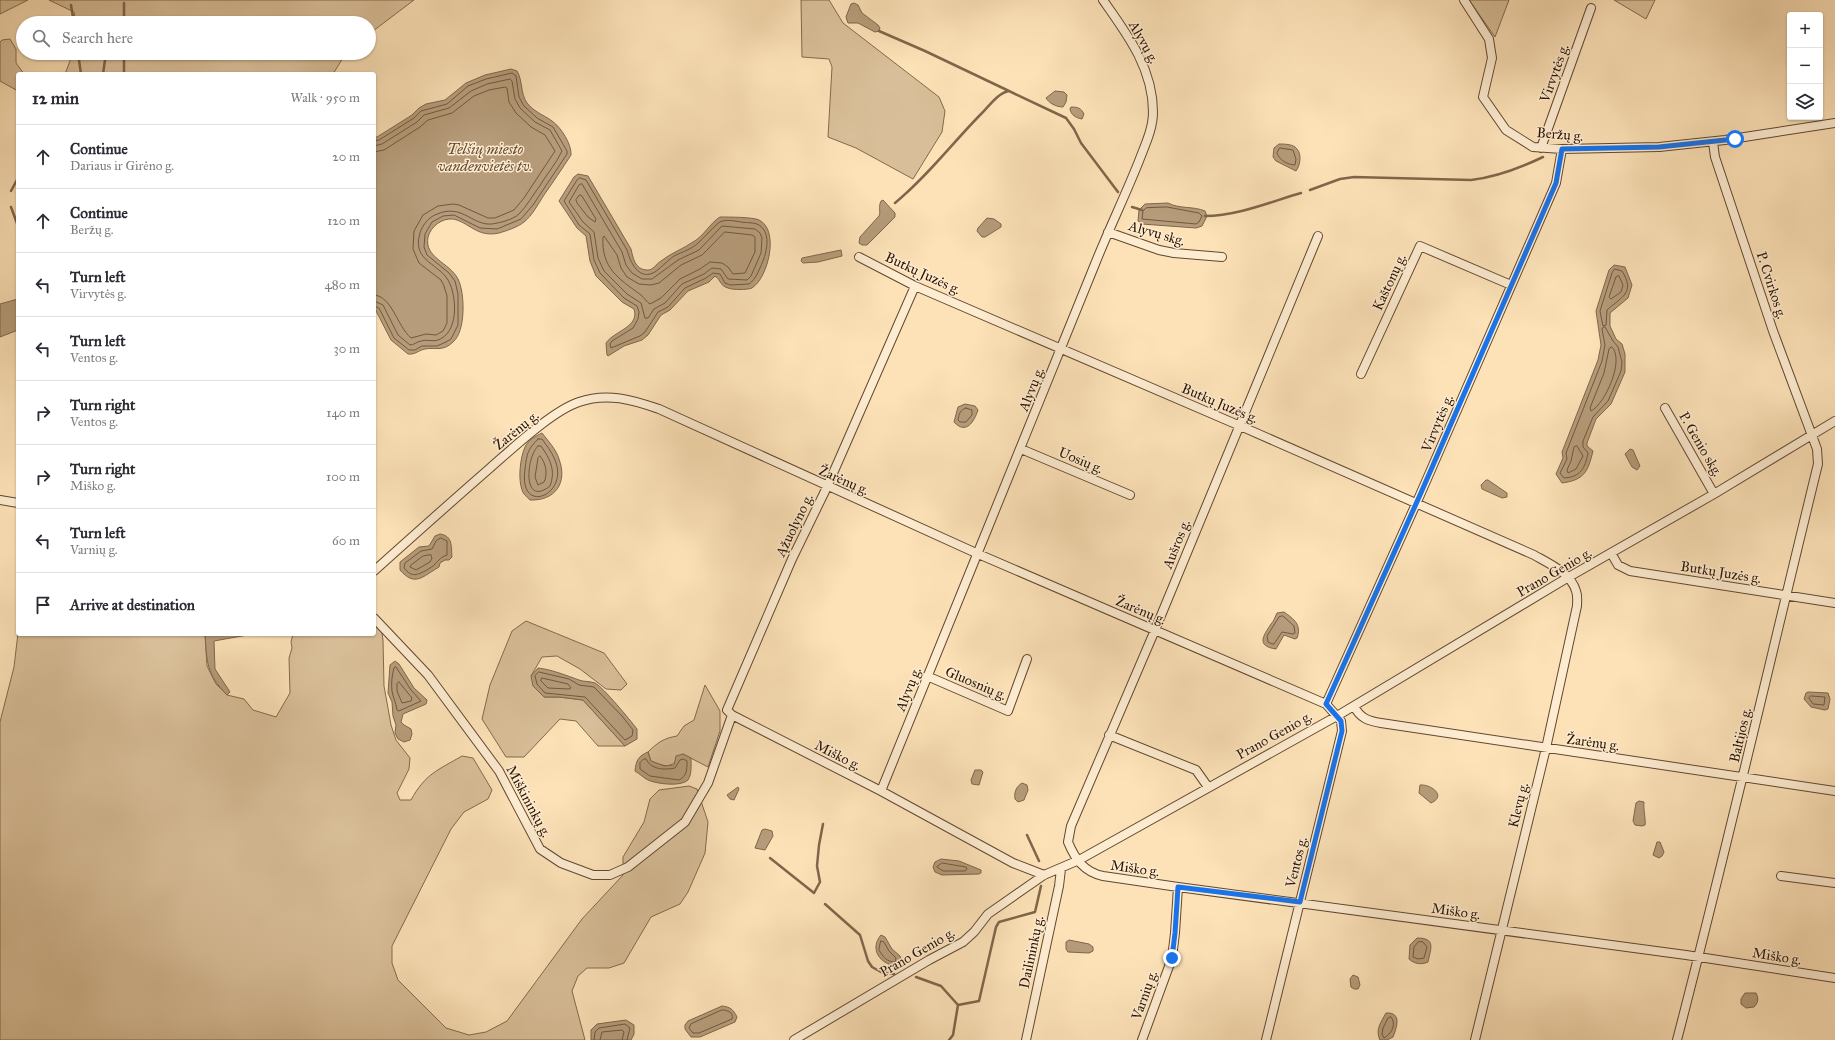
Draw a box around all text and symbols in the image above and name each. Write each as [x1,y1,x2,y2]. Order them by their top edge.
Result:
map controls [1787,12,1823,120]
button: + [1787,12,1823,48]
search box [16,16,376,60]
street label: Alyvų g. [1124,17,1162,67]
icon: search [30,27,52,49]
text: Search here [62,29,133,47]
street label: Virvytės g. [1536,42,1573,106]
button: − [1787,48,1823,84]
button: layers [1787,84,1823,120]
text: 12 min [32,88,79,109]
text: Walk · 950 m [290,90,360,106]
street label: Beržų g. [1536,124,1584,145]
route start [1726,130,1744,148]
text: Continue [70,140,128,158]
water label: Telšių miesto vandenvietės tv. [437,140,533,175]
icon: ahead [32,146,54,168]
text: 20 m [332,149,360,165]
text: Dariaus ir Girėno g. [70,158,174,174]
text: Continue [70,204,128,222]
icon: ahead [32,210,54,232]
text: 120 m [327,213,360,229]
street label: Alyvų skg. [1126,217,1187,250]
text: Beržų g. [70,222,113,238]
street label: Butkų Juzės g. [882,249,963,299]
street label: P. Cvirkos g. [1753,249,1790,321]
street label: Kaštonų g. [1369,251,1410,313]
text: Turn left [70,268,126,286]
icon: left [32,274,54,296]
text: 480 m [325,277,360,293]
text: Virvytės g. [70,286,126,302]
text: Turn left [70,332,126,350]
icon: left [32,338,54,360]
text: 30 m [334,341,360,357]
text: Ventos g. [70,350,118,366]
street label: Alyvų g. [1015,364,1048,415]
street label: Butkų Juzės g. [1179,380,1261,428]
street label: Virvytės g. [1417,392,1457,455]
text: Turn right [70,396,135,414]
icon: right [32,402,54,424]
text: 140 m [326,405,360,421]
street label: Žarėnų g. [489,405,542,454]
street label: P. Genio skg. [1675,409,1726,480]
text: Ventos g. [70,414,118,430]
street label: Uosių g. [1056,444,1106,477]
text: Turn right [70,460,135,478]
street label: Žarėnų g. [816,460,872,499]
icon: right [32,466,54,488]
text: 100 m [326,469,360,485]
text: Miško g. [70,478,116,494]
street label: Ąžuolyno g. [772,491,817,560]
street label: Aušros g. [1159,517,1194,572]
text: Turn left [70,524,126,542]
icon: left [32,530,54,552]
text: 60 m [332,533,360,549]
text: Varnių g. [70,542,117,558]
street label: Prano Genio g. [1514,544,1595,601]
street label: Butkų Juzės g. [1679,558,1762,588]
street label: Žarėnų g. [1113,590,1169,629]
icon: arrive [32,594,54,616]
text: Arrive at destination [70,596,195,614]
street label: Gluosnių g. [943,663,1009,704]
street label: Alyvų g. [892,664,925,715]
street label: Baltijos g. [1726,706,1755,764]
street label: Prano Genio g. [1233,708,1315,763]
street label: Žarėnų g. [1565,728,1621,755]
street label: Miško g. [812,737,864,774]
street label: Miškininkų g. [502,762,555,840]
street label: Klevų g. [1505,781,1532,830]
street label: Ventos g. [1282,835,1311,890]
street label: Miško g. [1109,857,1161,880]
street label: Miško g. [1430,900,1482,923]
street label: Dailininkų g. [1015,914,1047,990]
street label: Prano Genio g. [877,924,958,981]
street label: Miško g. [1751,944,1803,969]
route end [1163,949,1181,967]
street label: Varnių g. [1127,968,1161,1023]

